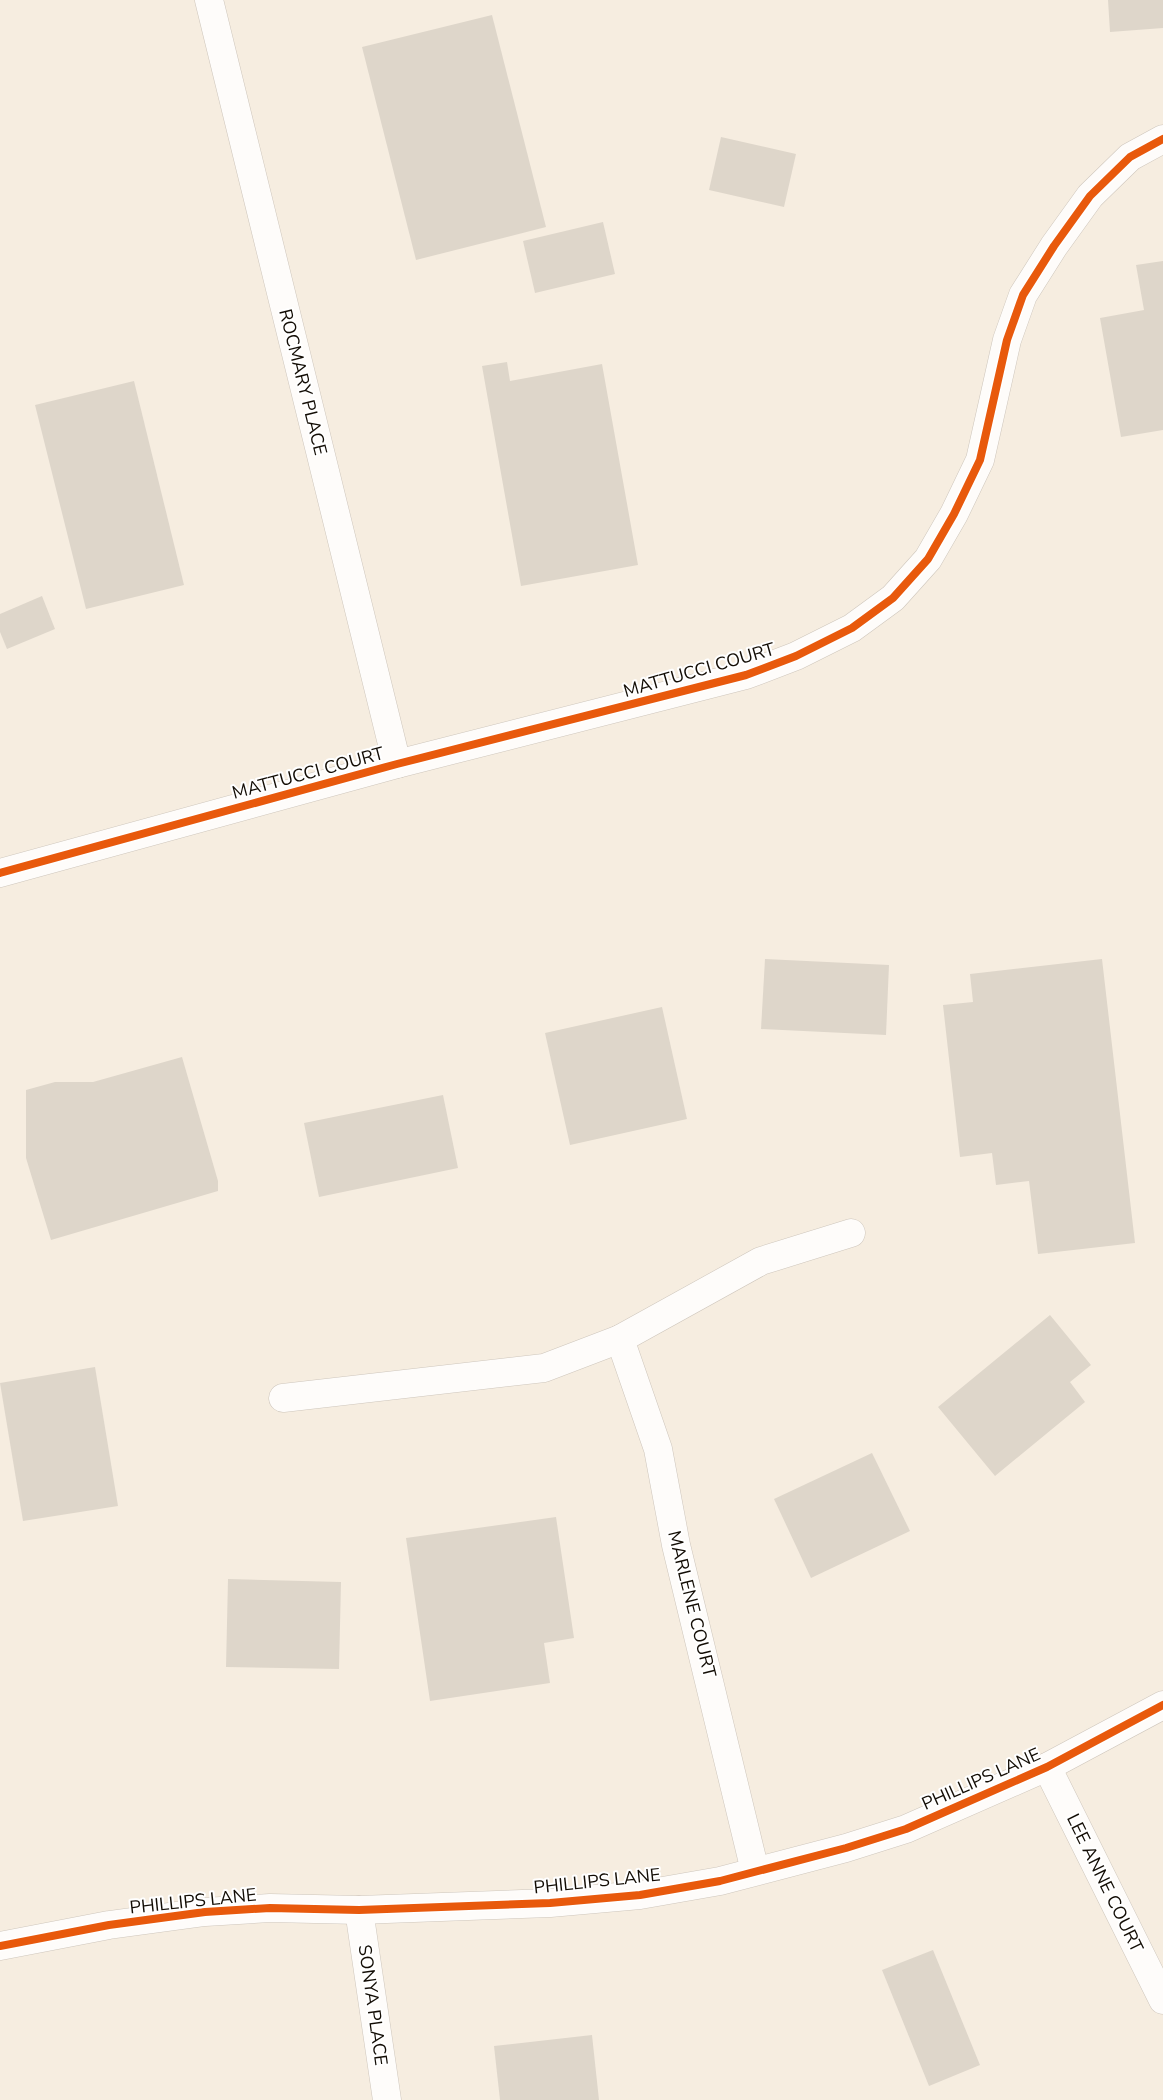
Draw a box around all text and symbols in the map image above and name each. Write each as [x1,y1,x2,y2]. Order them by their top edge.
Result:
street label: ROCMARY PLACE [273,306,333,458]
street label: MATTUCCI COURT [621,637,778,703]
street label: MATTUCCI COURT [229,741,387,805]
street label: MARLENE COURT [662,1528,722,1680]
street label: PHILLIPS LANE [918,1742,1044,1816]
street label: LEE ANNE COURT [1061,1810,1149,1956]
street label: PHILLIPS LANE [532,1862,662,1900]
street label: PHILLIPS LANE [128,1882,258,1920]
street label: SONYA PLACE [353,1943,393,2067]

